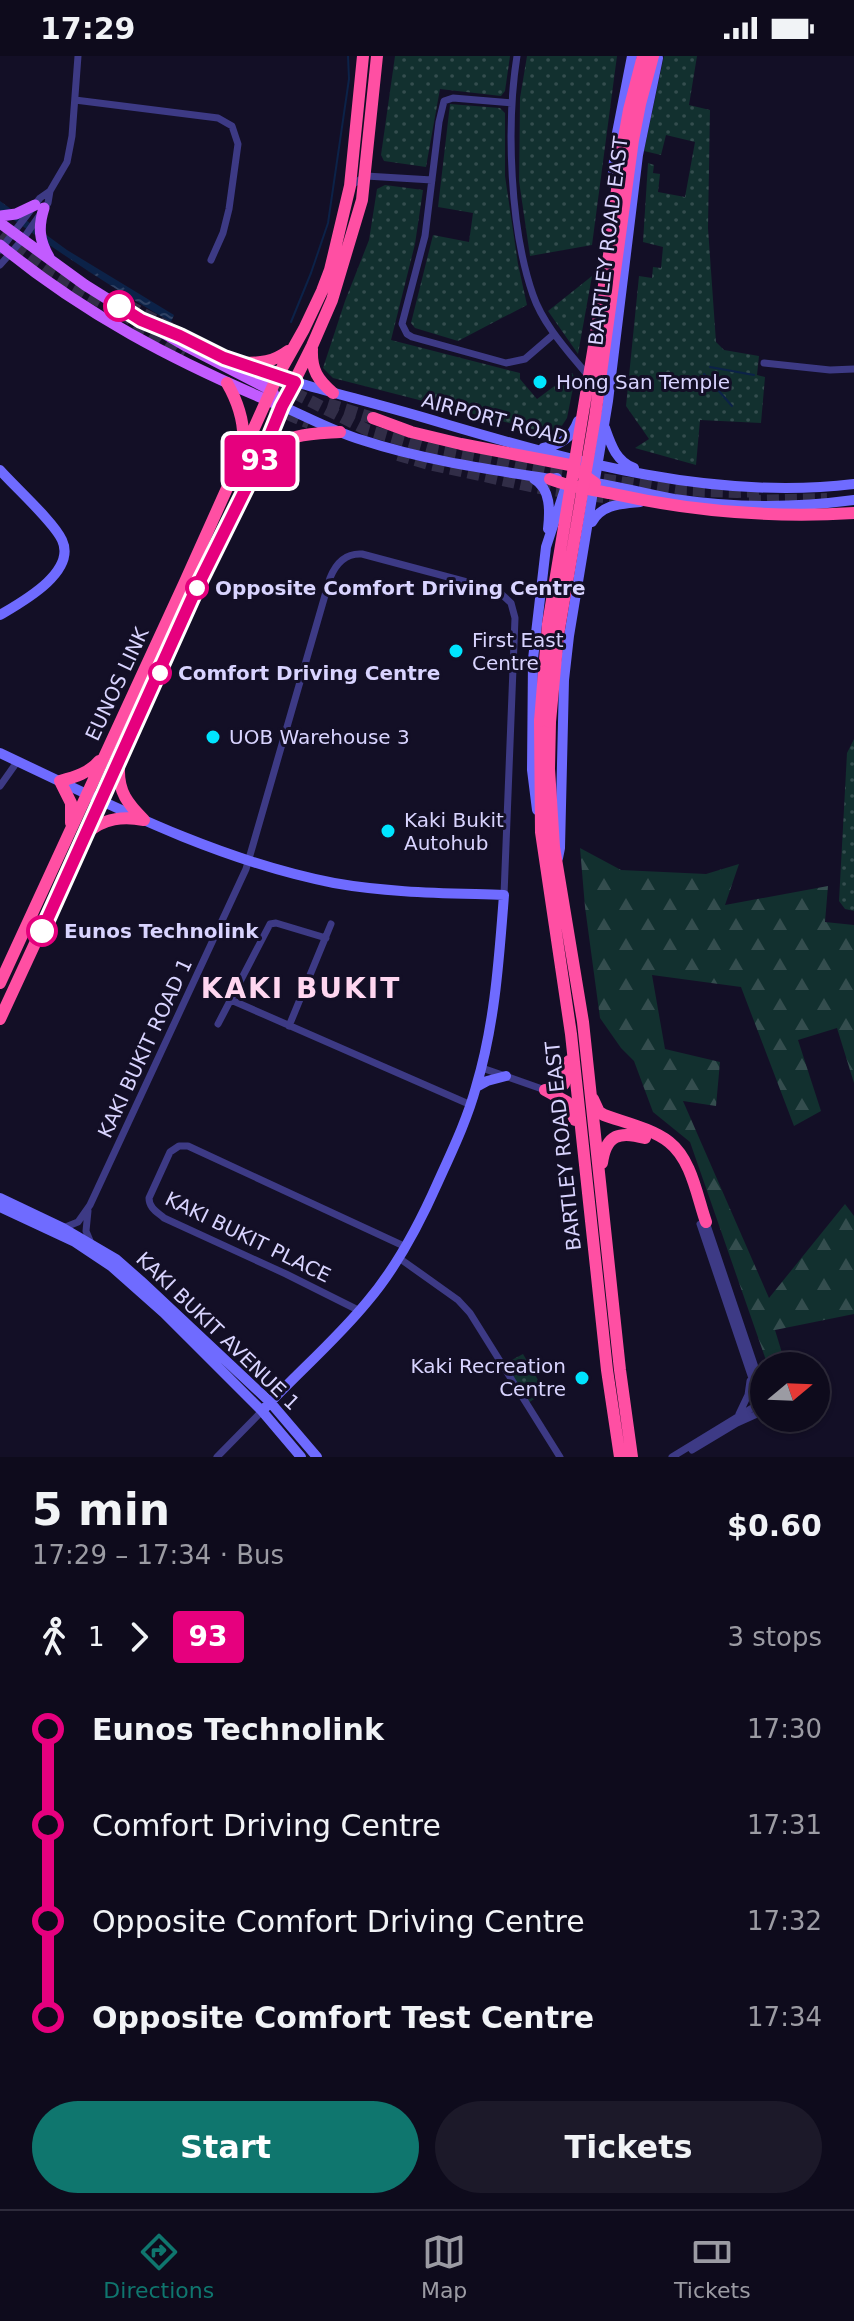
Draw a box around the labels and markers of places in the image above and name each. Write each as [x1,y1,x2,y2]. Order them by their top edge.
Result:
unlabelled marker [104,291,134,321]
place label: Hong San Temple [556,370,730,394]
marker: Hong San Temple [531,373,549,391]
place label: Opposite Comfort Driving Centre [215,576,586,600]
marker: Opposite Comfort Driving Centre [186,577,208,599]
place label: First East Centre [472,628,564,675]
marker: First East Centre [447,642,465,660]
place label: Comfort Driving Centre [178,661,440,685]
marker: Comfort Driving Centre [149,662,171,684]
place label: UOB Warehouse 3 [229,725,410,749]
marker: UOB Warehouse 3 [204,728,222,746]
place label: Kaki Bukit Autohub [404,808,504,855]
marker: Kaki Bukit Autohub [379,822,397,840]
marker: Eunos Technolink [27,916,57,946]
place label: Eunos Technolink [64,919,259,943]
place label: Kaki Recreation Centre [411,1354,566,1401]
marker: Kaki Recreation Centre [573,1369,591,1387]

